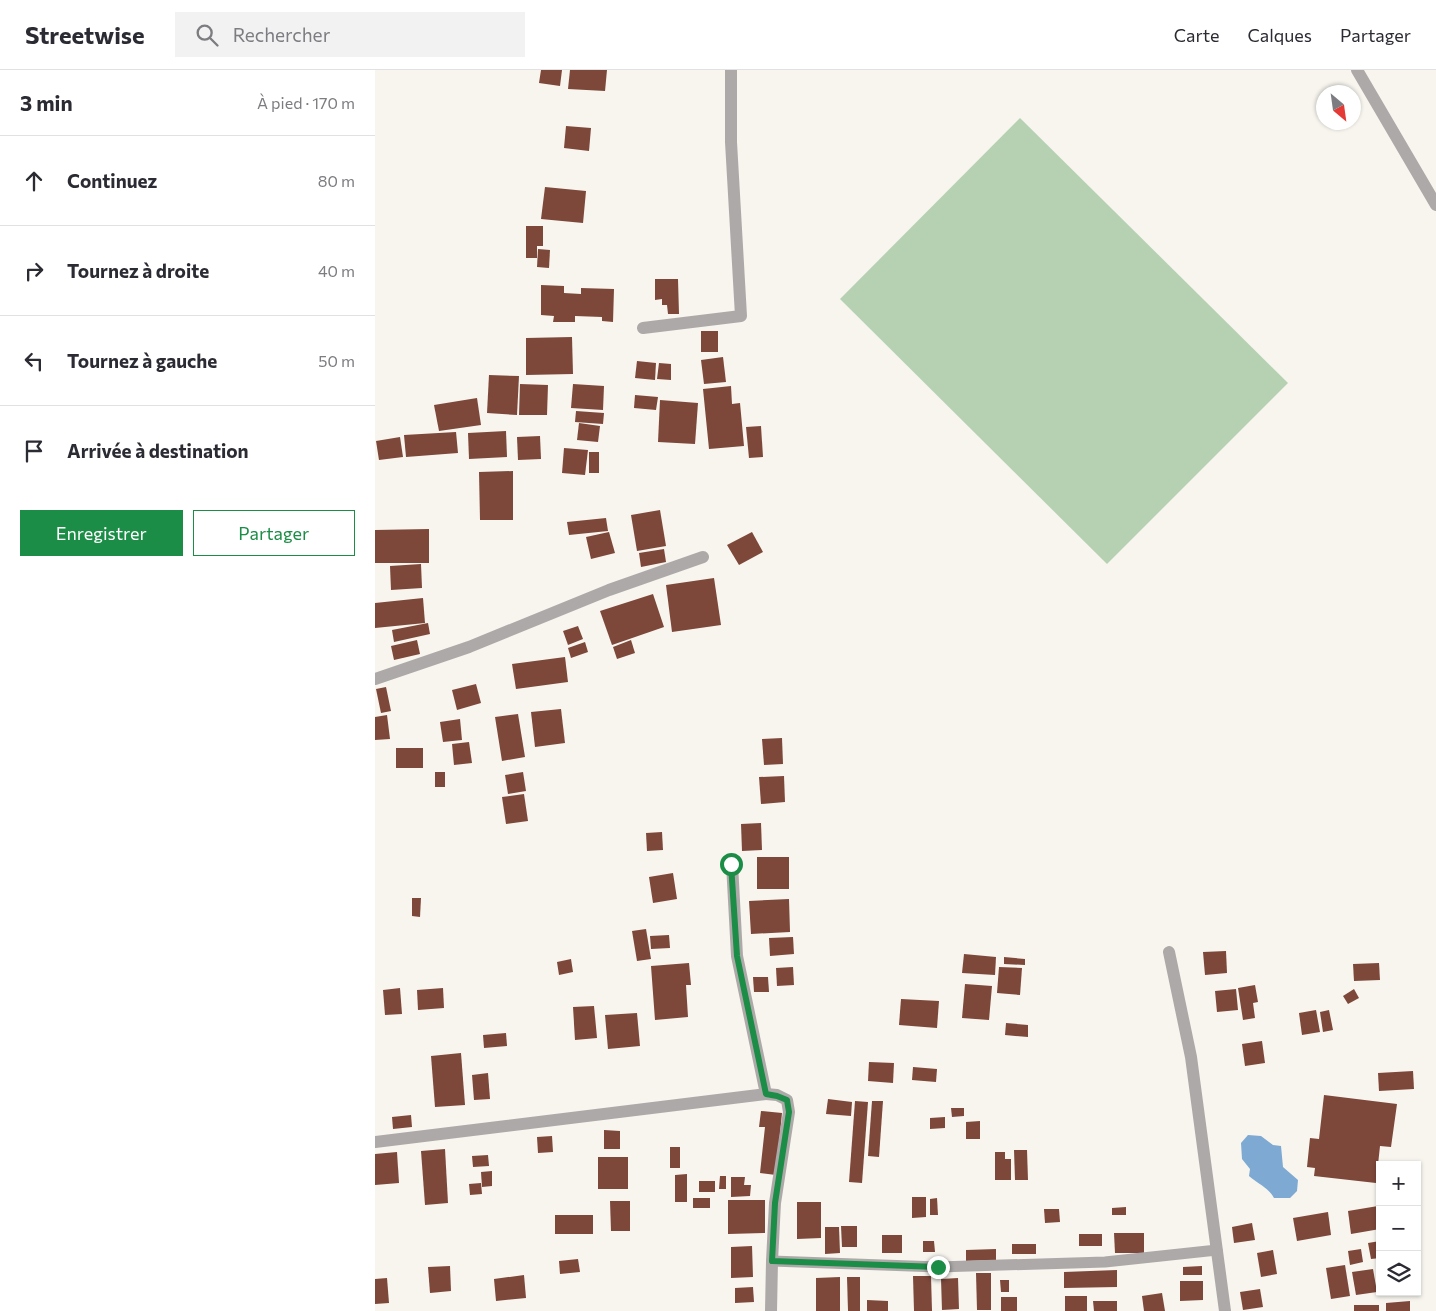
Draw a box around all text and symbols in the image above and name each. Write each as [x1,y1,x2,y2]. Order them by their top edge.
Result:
search box [175,12,525,57]
text: Streetwise [25,20,145,49]
icon: search [193,21,221,49]
text: Rechercher [233,23,330,46]
text: Carte [1174,24,1219,46]
text: Calques [1247,24,1312,46]
text: Partager [1340,24,1411,46]
north arrow [1316,85,1361,130]
text: 3 min [20,90,73,115]
text: À pied · 170 m [257,93,355,112]
icon: ahead [20,167,48,195]
text: Continuez [67,169,157,192]
text: 80 m [318,171,355,190]
icon: right [20,257,48,285]
text: Tournez à droite [67,259,209,282]
text: 40 m [318,261,355,280]
icon: left [20,347,48,375]
text: Tournez à gauche [67,349,217,372]
text: 50 m [318,351,355,370]
icon: arrive [20,437,48,465]
text: Arrivée à destination [67,439,249,462]
button: Enregistrer [20,510,183,556]
button: Partager [193,510,355,556]
route start [720,853,743,876]
map controls [1376,1161,1421,1296]
button: + [1376,1161,1421,1206]
button: − [1376,1206,1421,1251]
button: layers [1376,1251,1421,1296]
route end [927,1256,950,1279]

